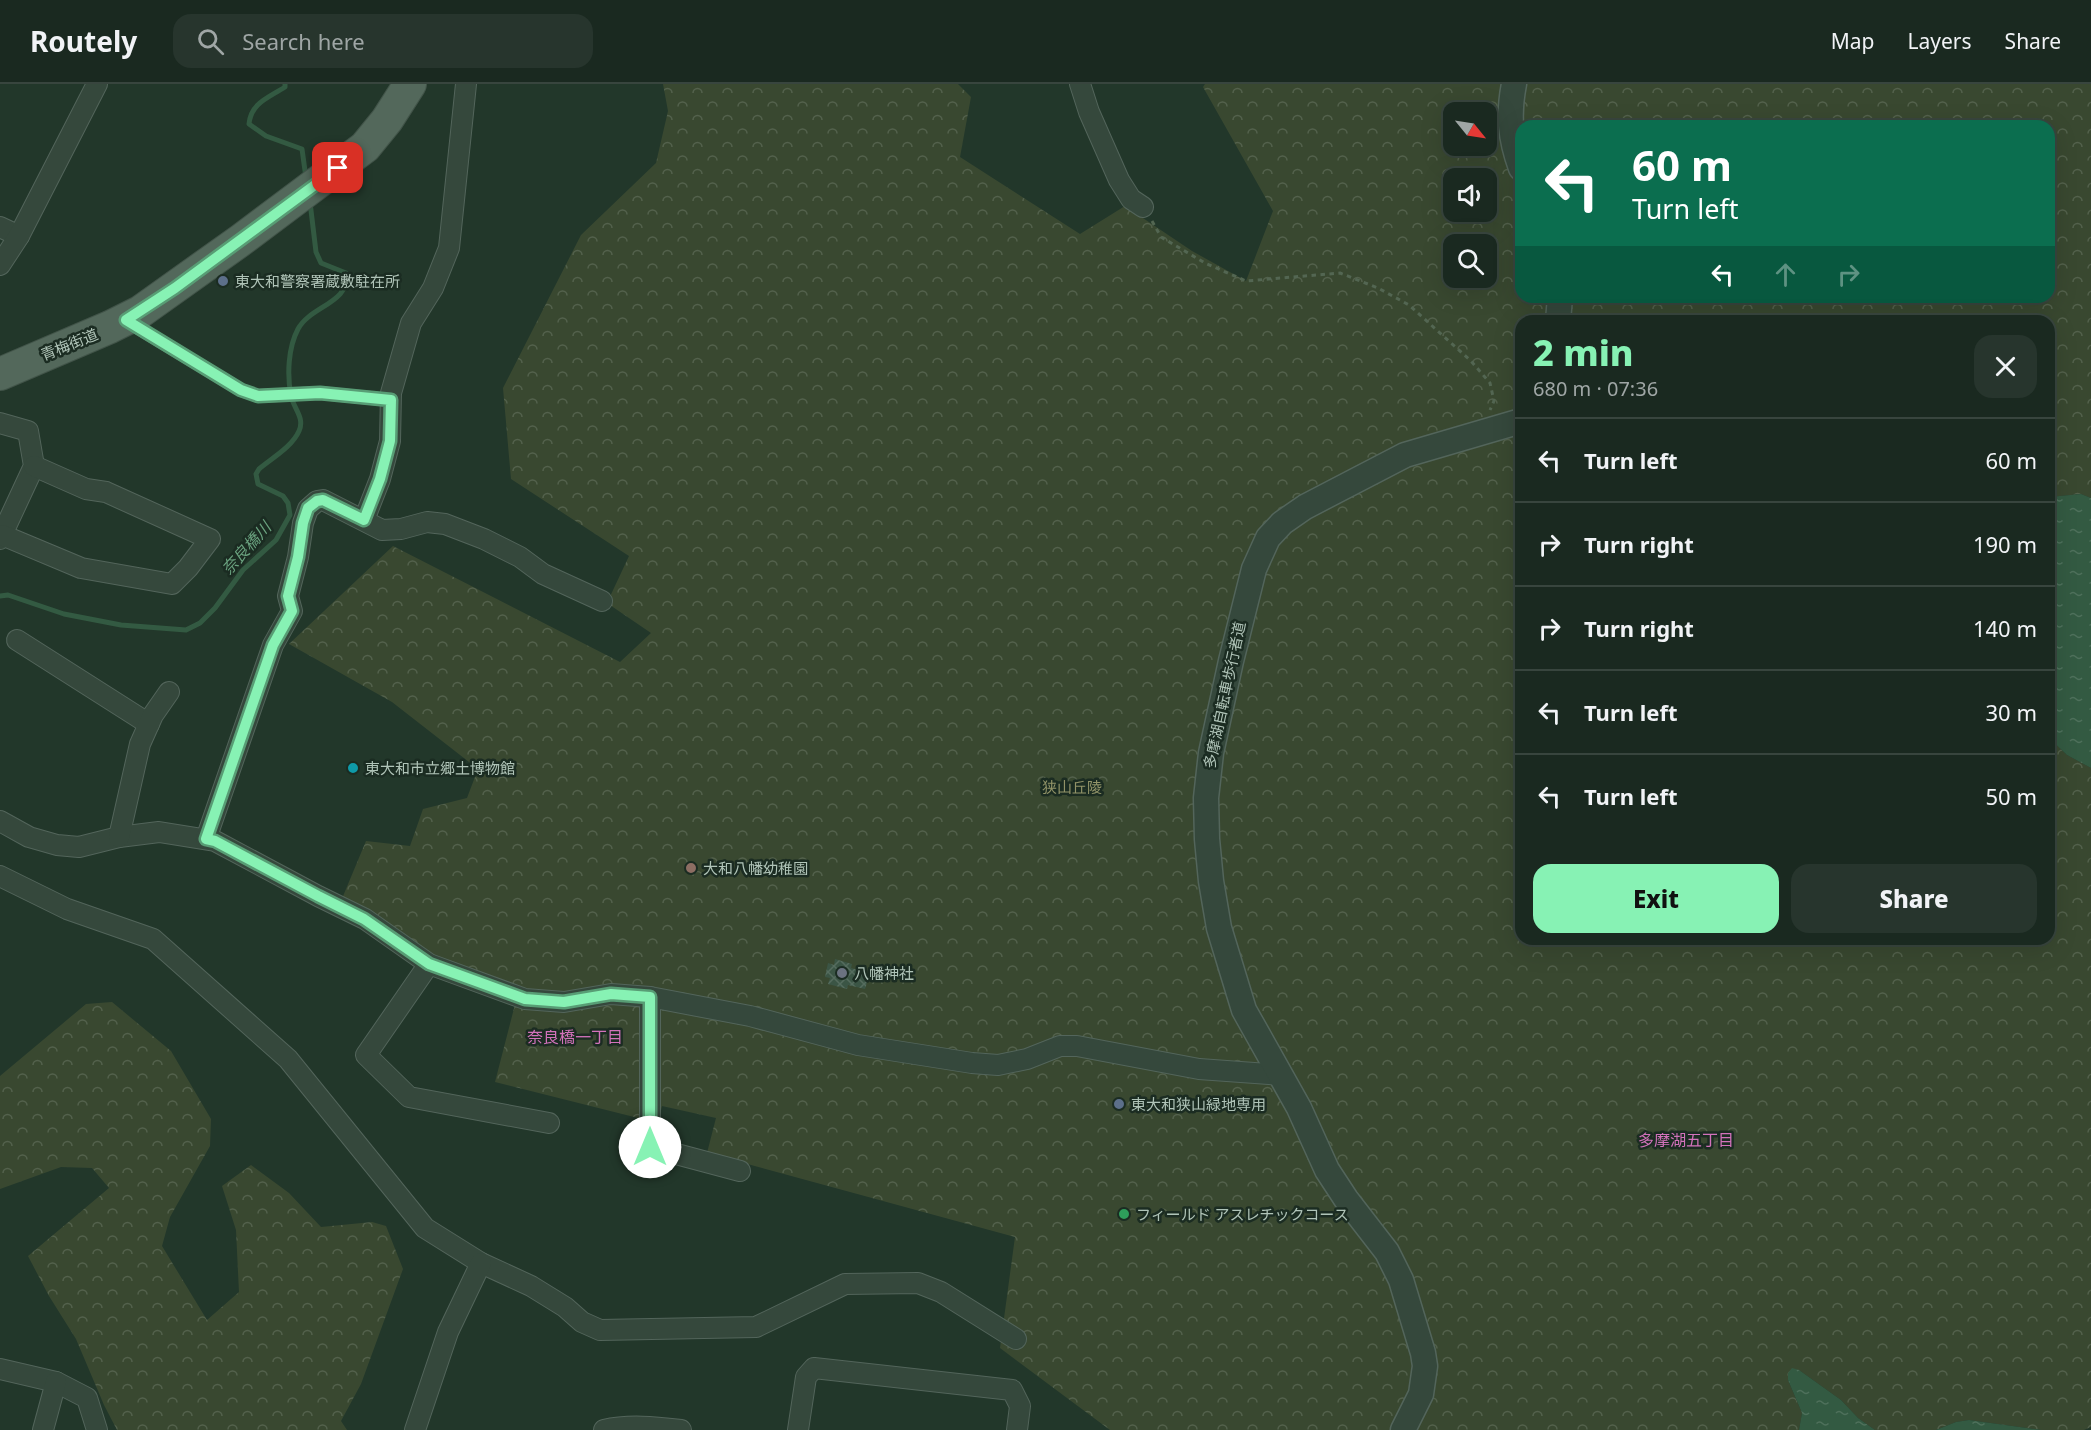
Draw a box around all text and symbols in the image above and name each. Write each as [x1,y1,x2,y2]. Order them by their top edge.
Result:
search box [173,14,593,68]
text: Routely [30,22,137,60]
icon: search [194,25,227,58]
text: Search here [242,26,365,56]
text: Map [1831,27,1875,55]
text: Layers [1908,27,1972,55]
text: Share [2005,27,2061,55]
north arrow [1443,102,1497,156]
map controls [1443,102,1497,288]
text: 60 m [1632,136,1732,193]
pin [312,142,363,193]
icon: left [1533,144,1611,222]
icon: arrive [321,151,354,184]
button: sound [1443,168,1497,222]
text: Turn left [1632,190,1738,227]
button: search [1443,234,1497,288]
icon: left [1706,258,1739,291]
icon: ahead [1769,258,1802,291]
icon: right [1832,258,1865,291]
place label: 東大和警察署蔵敷駐在所 [235,271,400,291]
marker: 東大和警察署蔵敷駐在所 [216,274,230,288]
street label: 青梅街道 [37,323,101,365]
text: 2 min [1533,328,1634,377]
button: close [1974,335,2037,398]
text: 680 m · 07:36 [1533,375,1658,402]
icon: left [1533,444,1566,477]
text: Turn left [1584,445,1678,475]
text: 60 m [1986,445,2037,475]
water label: 奈良橋川 [216,515,277,579]
icon: right [1533,528,1566,561]
text: Turn right [1584,529,1694,559]
text: 190 m [1973,529,2037,559]
icon: right [1533,612,1566,645]
text: Turn right [1584,613,1694,643]
text: 140 m [1973,613,2037,643]
street label: 多摩湖自転車歩行者道 [1199,620,1249,770]
icon: left [1533,696,1566,729]
text: Turn left [1584,697,1678,727]
text: 30 m [1986,697,2037,727]
place label: 東大和市立郷土博物館 [365,758,515,778]
marker: 東大和市立郷土博物館 [346,761,360,775]
park label: 狭山丘陵 [1042,777,1102,797]
icon: left [1533,780,1566,813]
text: Turn left [1584,781,1678,811]
text: 50 m [1986,781,2037,811]
place label: 大和八幡幼稚園 [703,858,808,878]
marker: 大和八幡幼稚園 [684,861,698,875]
button: Exit [1533,864,1779,933]
button: Share [1791,864,2037,933]
place label: 八幡神社 [854,963,914,983]
marker: 八幡神社 [835,966,849,980]
district label: 奈良橋一丁目 [527,1026,623,1048]
place label: 東大和狭山緑地専用 [1131,1094,1266,1114]
marker: 東大和狭山緑地専用 [1112,1097,1126,1111]
position arrow [618,1115,682,1179]
district label: 多摩湖五丁目 [1638,1129,1734,1151]
place label: フィールド アスレチックコース [1136,1204,1349,1224]
marker: フィールド アスレチックコース [1117,1207,1131,1221]

